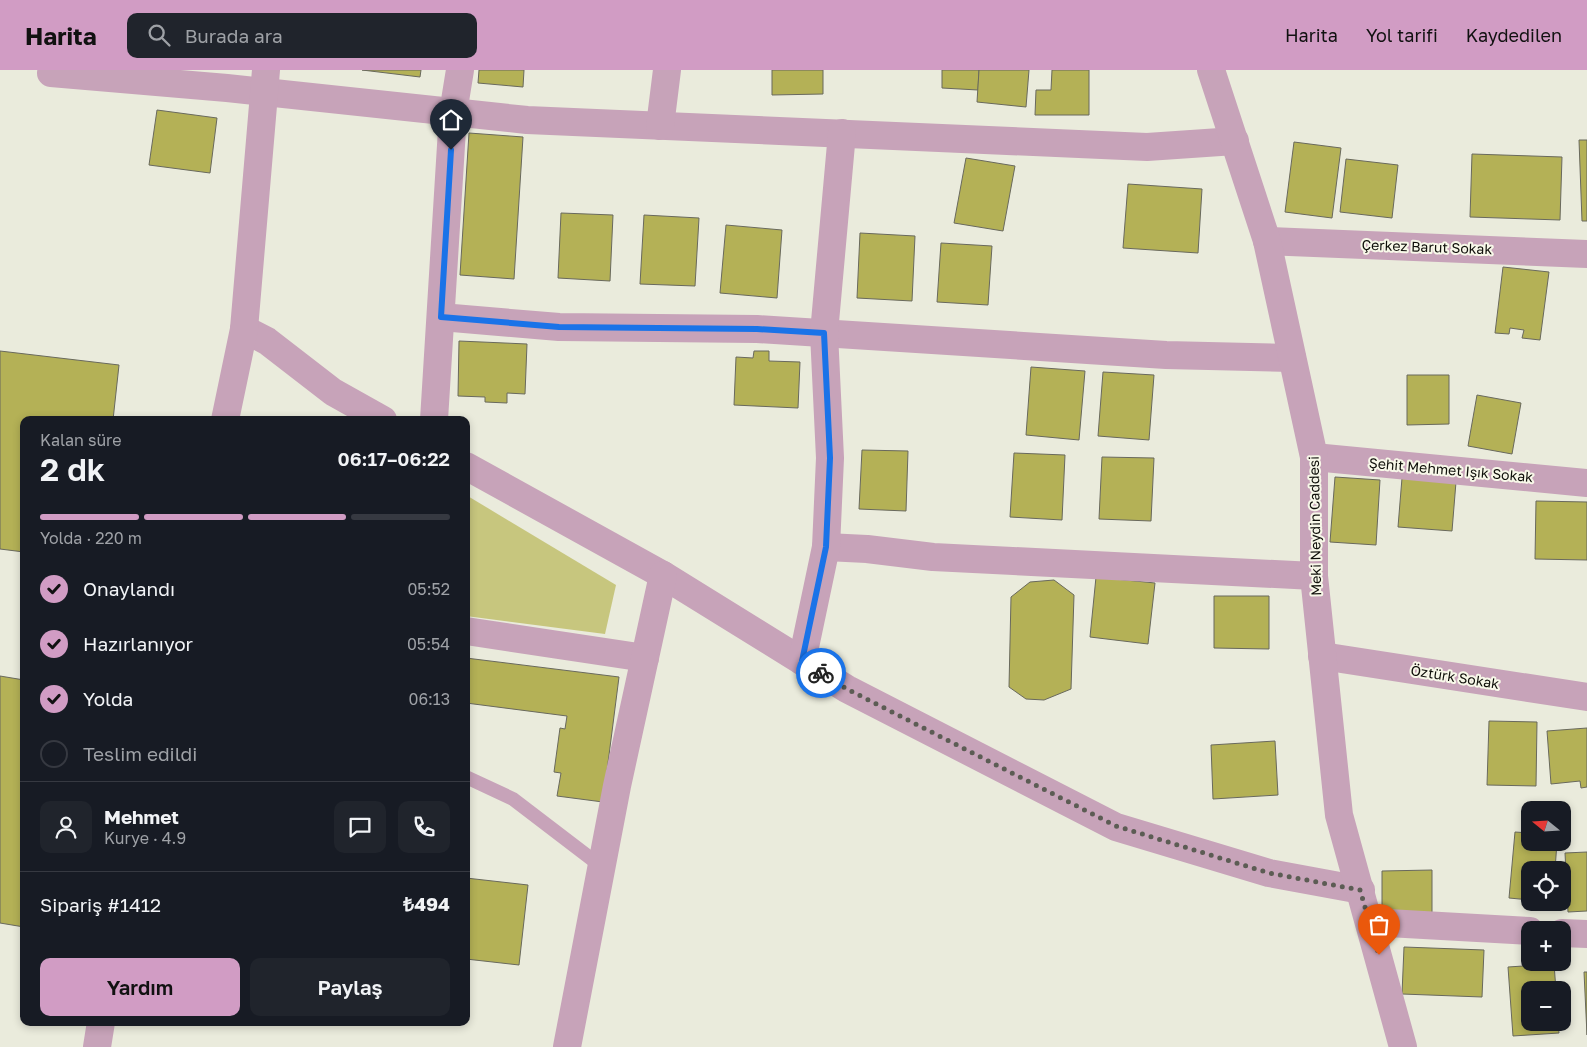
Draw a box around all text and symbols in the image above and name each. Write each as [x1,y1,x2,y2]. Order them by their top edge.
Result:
search box [127,13,477,58]
text: Harita [25,21,97,50]
icon: search [145,21,173,49]
text: Burada ara [185,24,283,47]
text: Harita [1285,24,1338,46]
text: Yol tarifi [1366,24,1438,46]
text: Kaydedilen [1466,24,1562,46]
pin [430,99,472,150]
icon: home [437,106,465,134]
street label: Çerkez Barut Sokak [1361,236,1493,257]
text: Kalan süre [40,430,121,450]
text: 06:17–06:22 [338,447,450,470]
text: 2 dk [40,450,105,488]
street label: Şehit Mehmet Işık Sokak [1368,454,1534,485]
street label: Meki Neydin Caddesi [1305,456,1324,596]
text: Yolda · 220 m [40,528,142,548]
icon: check [40,575,68,603]
text: Onaylandı [83,577,175,600]
text: 05:52 [407,579,450,599]
icon: check [40,630,68,658]
text: Hazırlanıyor [83,632,193,655]
text: 05:54 [407,634,450,654]
courier [796,648,846,698]
icon: bike [807,659,835,687]
street label: Öztürk Sokak [1410,661,1501,692]
icon: check [40,685,68,713]
text: Yolda [83,687,133,710]
text: 06:13 [408,689,450,709]
text: Teslim edildi [83,742,197,765]
button: person [40,801,92,853]
button: chat [334,801,386,853]
button: phone [398,801,450,853]
north arrow [1521,801,1571,851]
map controls [1521,801,1571,1031]
text: Mehmet [104,805,179,828]
text: Kurye · 4.9 [104,828,186,848]
button: locate [1521,861,1571,911]
text: ₺494 [403,892,450,915]
text: Sipariş #1412 [40,893,161,916]
pin [1358,904,1400,955]
icon: bag [1365,911,1393,939]
button: + [1521,921,1571,971]
button: Yardım [40,958,240,1016]
button: Paylaş [250,958,450,1016]
button: − [1521,981,1571,1031]

